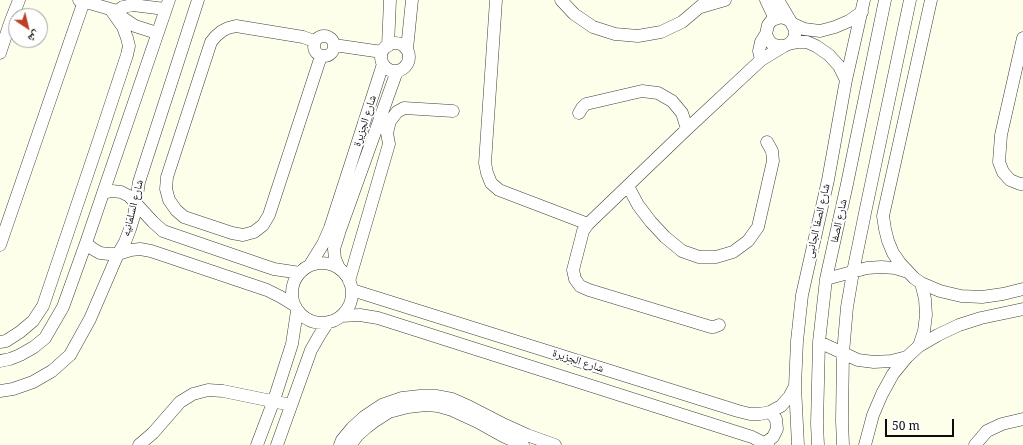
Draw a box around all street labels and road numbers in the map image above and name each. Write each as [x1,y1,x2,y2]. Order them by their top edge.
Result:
street label: شارع الجزيرة [351,94,379,148]
street label: شارع السلمانيه [120,178,146,238]
street label: شارع الصفا الجانبى [803,182,833,260]
street label: شارع الصفا [828,198,850,244]
street label: شارع الجزيرة [551,347,605,375]

